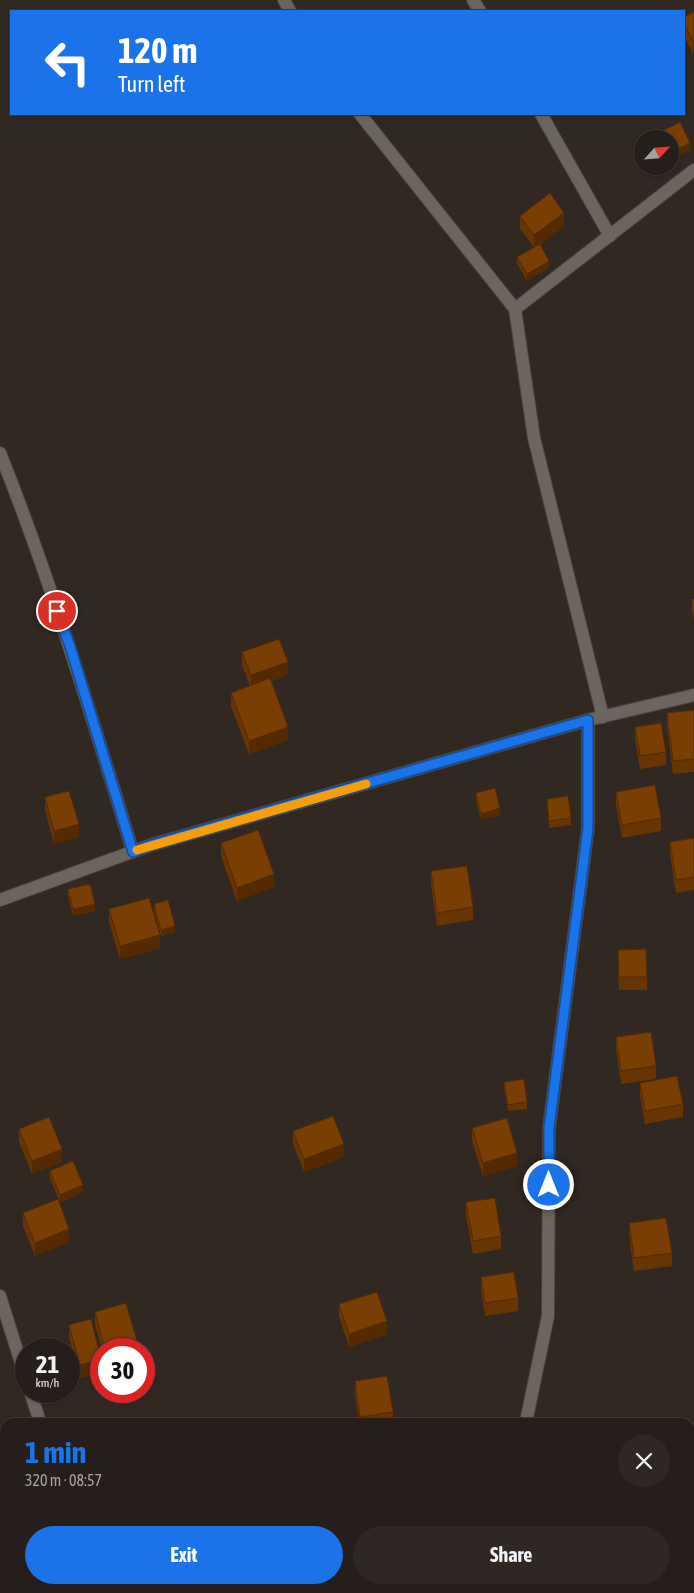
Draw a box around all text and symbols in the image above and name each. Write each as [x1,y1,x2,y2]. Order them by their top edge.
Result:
icon: left [35,30,100,95]
text: 120 m [118,30,197,70]
text: Turn left [118,71,185,97]
north arrow [634,130,679,175]
map controls [634,130,679,175]
pin [36,590,78,632]
icon: arrive [43,597,71,625]
position arrow [522,1158,574,1210]
speed limit sign: 30 [90,1338,155,1403]
text: 21 [36,1350,59,1378]
text: km/h [36,1376,59,1390]
text: 1 min [25,1435,86,1469]
button: close [618,1435,670,1487]
text: 320 m · 08:57 [25,1471,102,1489]
button: Exit [25,1526,343,1584]
button: Share [353,1526,670,1584]

